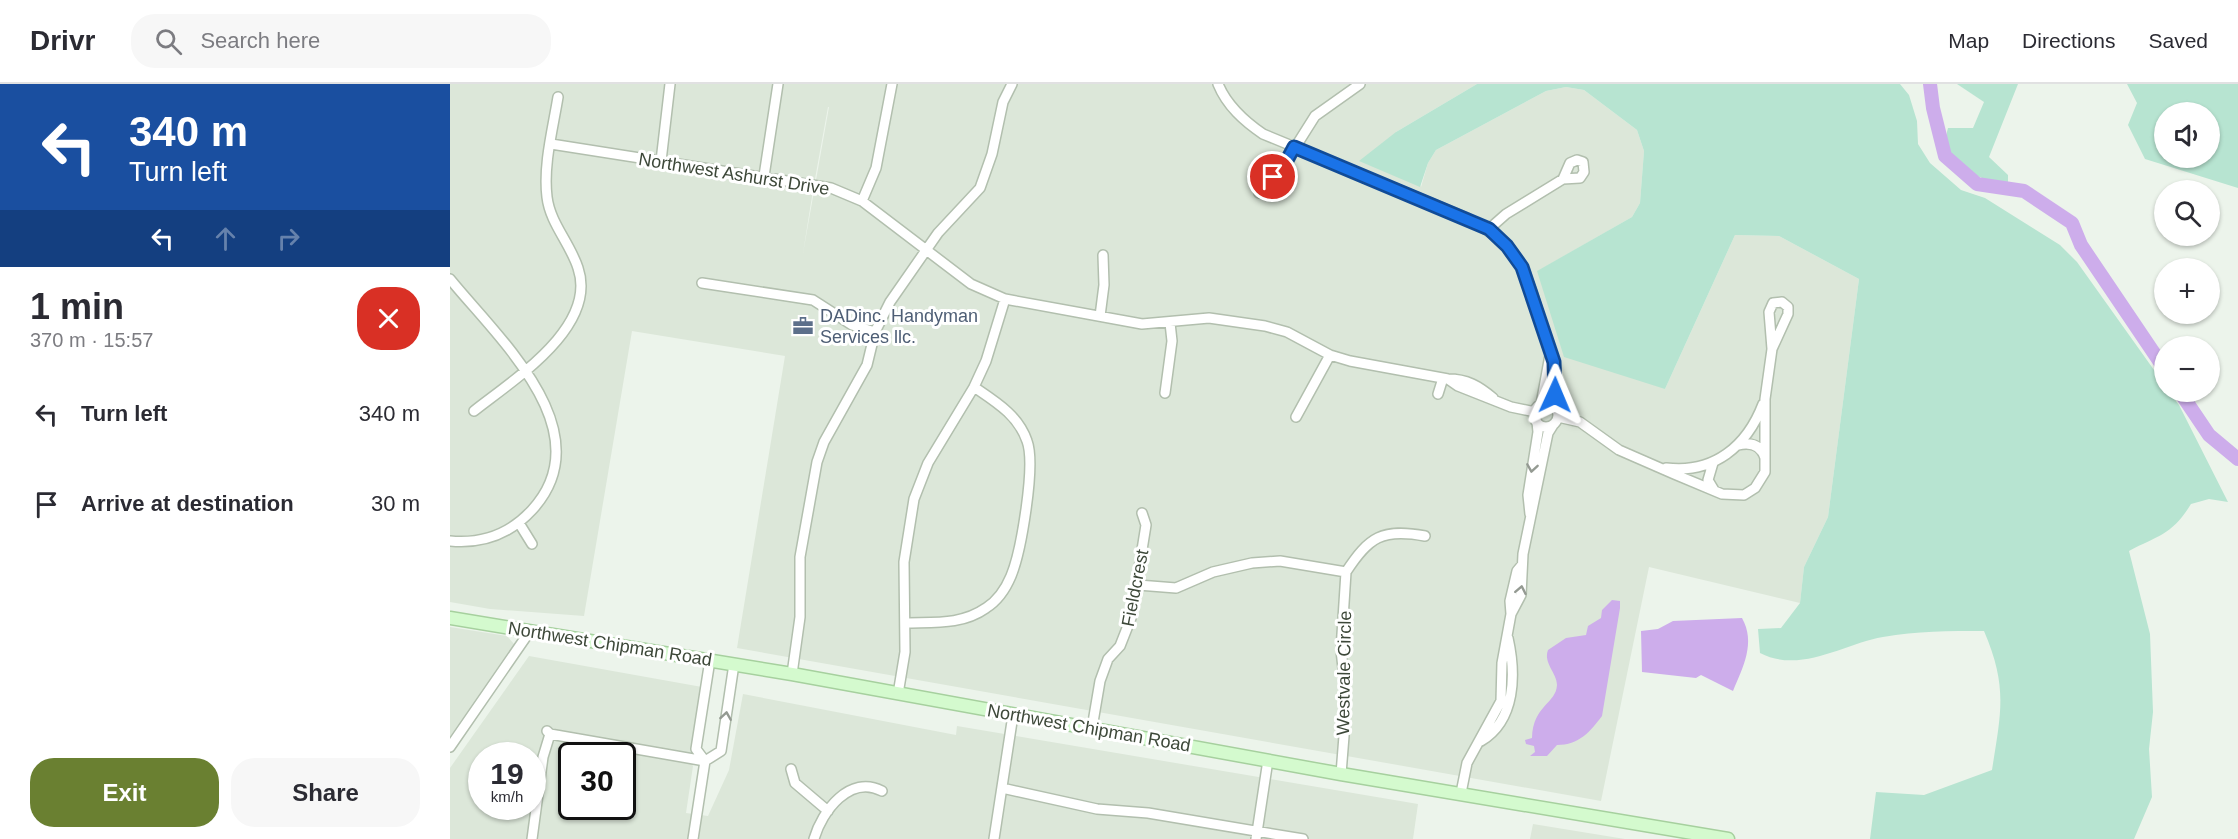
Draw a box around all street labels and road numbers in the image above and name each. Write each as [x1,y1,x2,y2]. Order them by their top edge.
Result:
street label: Northwest Ashurst Drive [637,149,831,199]
street label: Fieldcrest [1118,548,1152,628]
street label: Westvale Circle [1333,610,1355,736]
street label: Northwest Chipman Road [507,618,713,670]
street label: Northwest Chipman Road [986,700,1192,756]

